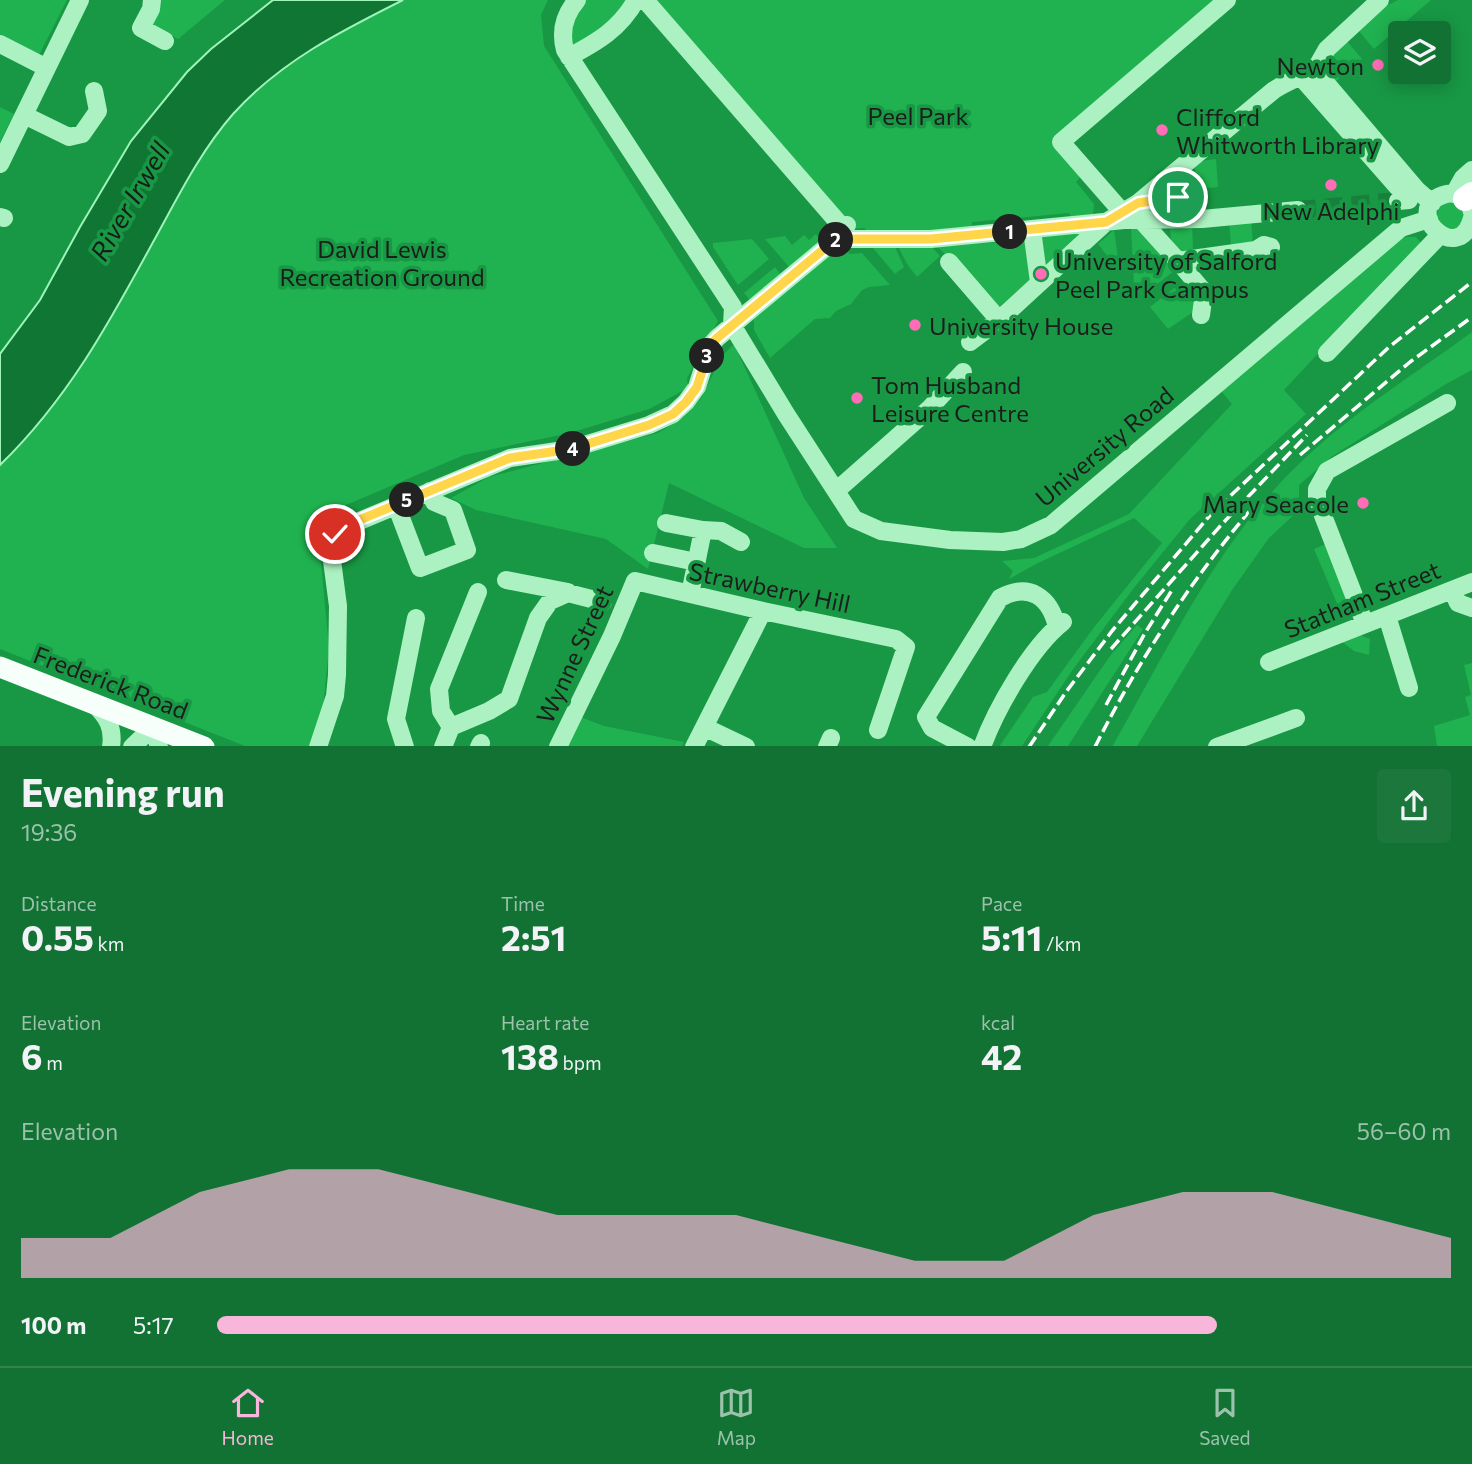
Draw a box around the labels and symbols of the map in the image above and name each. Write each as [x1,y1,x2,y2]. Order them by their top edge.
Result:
place label: Newton [1277,51,1364,80]
marker: Newton [1370,57,1386,73]
park label: Peel Park [868,101,968,130]
place label: Clifford Whitworth Library [1176,102,1379,159]
marker: Clifford Whitworth Library [1154,122,1170,138]
water label: River Irwell [83,135,176,266]
pin [1148,167,1208,227]
marker: New Adelphi [1323,177,1339,193]
place label: New Adelphi [1262,196,1400,225]
pin: 1 [992,215,1028,250]
pin: 2 [818,222,854,258]
park label: David Lewis Recreation Ground [279,234,485,291]
place label: University of Salford Peel Park Campus [1055,246,1277,303]
marker: University of Salford Peel Park Campus [1033,266,1049,282]
place label: University House [929,311,1113,340]
marker: University House [907,317,923,333]
pin: 3 [690,338,724,374]
place label: Tom Husband Leisure Centre [871,370,1029,427]
street label: University Road [1029,380,1179,512]
marker: Tom Husband Leisure Centre [849,390,865,406]
pin: 4 [556,432,590,466]
pin: 5 [390,482,424,518]
place label: Mary Seacole [1203,489,1349,518]
marker: Mary Seacole [1355,495,1371,511]
pin [305,504,365,564]
street label: Statham Street [1280,554,1444,643]
street label: Strawberry Hill [687,556,853,618]
street label: Wynne Street [529,580,619,728]
street label: Frederick Road [30,639,192,725]

